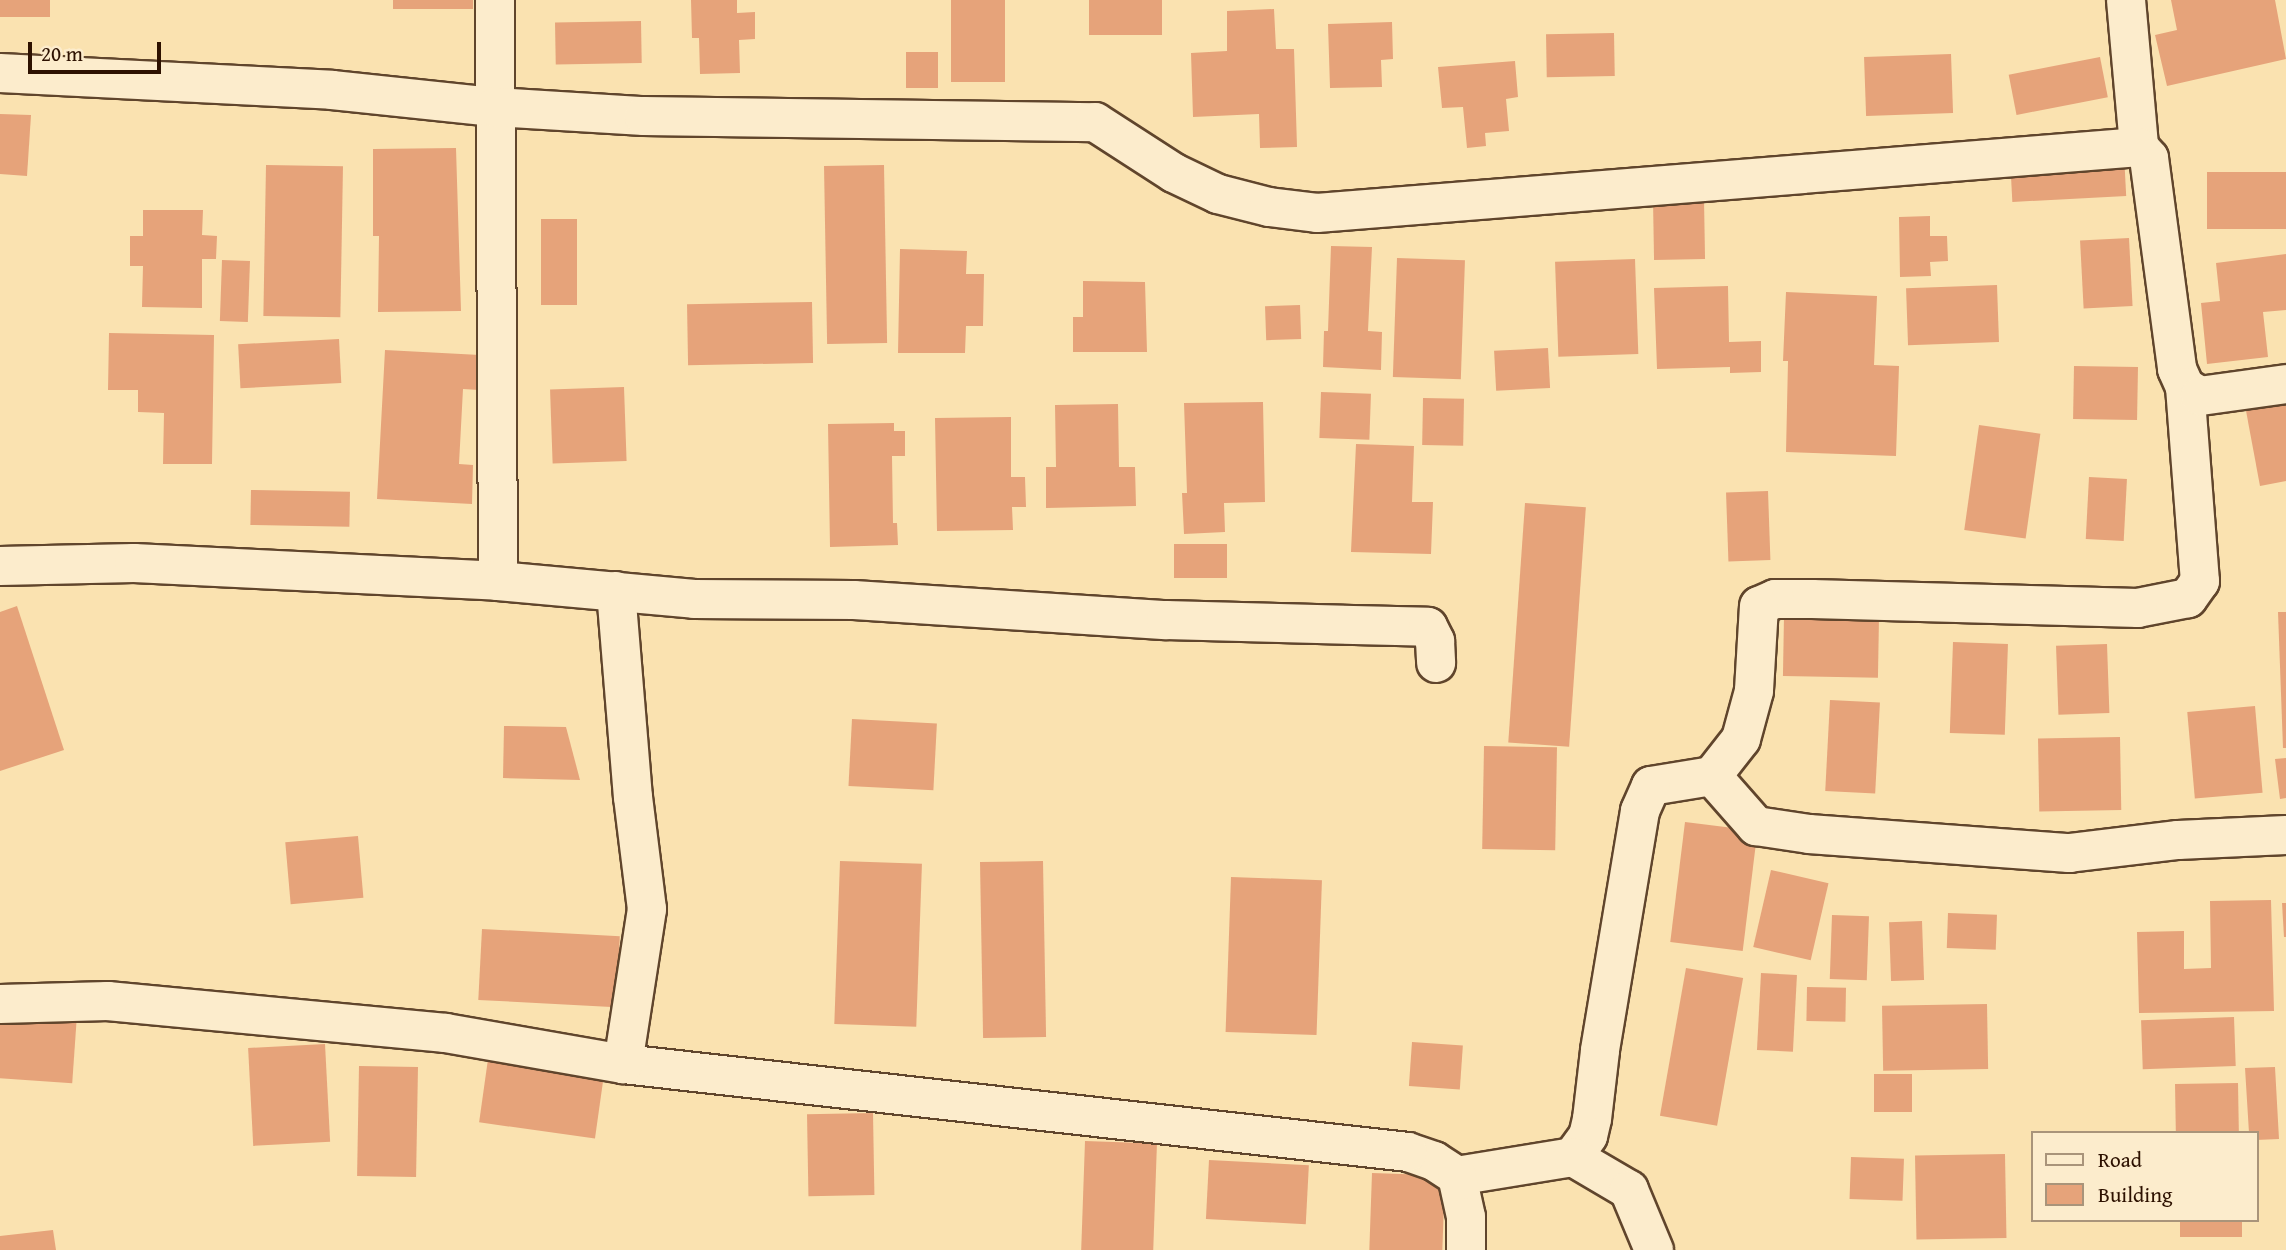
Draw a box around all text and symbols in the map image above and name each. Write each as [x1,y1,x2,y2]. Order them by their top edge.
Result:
scale bar [32,28,164,72]
text: 20 m [41,38,83,69]
legend [2030,1131,2258,1222]
text: Road [2098,1144,2142,1175]
text: Building [2098,1179,2172,1210]

